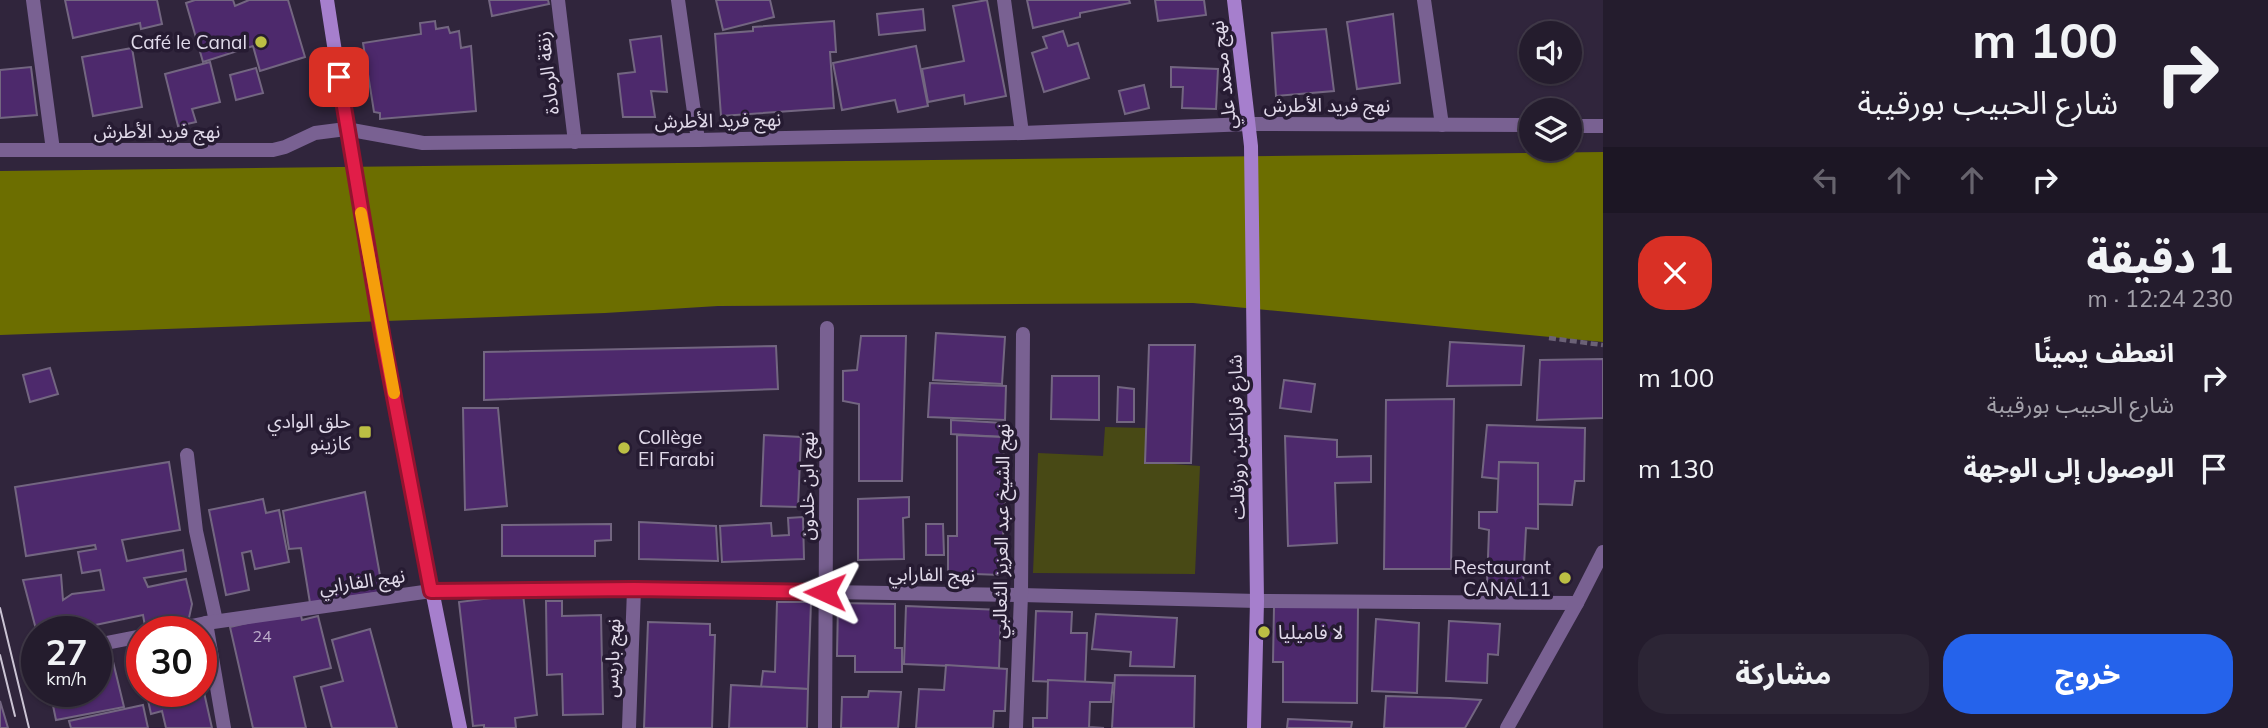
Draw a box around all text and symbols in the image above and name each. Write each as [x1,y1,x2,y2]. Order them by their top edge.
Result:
text: 100 m [1972,9,2118,70]
street label: نهج محمد علي [1204,19,1245,131]
map controls [1519,21,1582,161]
button: sound [1519,21,1582,84]
icon: right [2142,28,2233,119]
place label: Café le Canal [131,30,247,54]
street label: زنقة الرمادة [530,30,564,116]
marker: Café le Canal [253,34,269,50]
pin [309,47,369,107]
icon: arrive [320,58,358,96]
text: شارع الحبيب بورقيبة [1857,82,2118,122]
street label: نهج فريد الأطرش [1264,93,1390,120]
button: layers [1519,98,1582,161]
street label: نهج فريد الأطرش [654,107,782,136]
street label: نهج فريد الأطرش [94,119,220,146]
icon: left [1807,161,1845,199]
icon: ahead [1880,161,1918,199]
icon: ahead [1953,161,1991,199]
icon: right [2026,161,2064,199]
text: 1 دقيقة [2086,231,2233,284]
button: close [1638,236,1712,310]
text: 230 m · 12:24 [2088,284,2233,313]
text: انعطف يمينًا [2034,336,2174,369]
street label: شارع فرانكلين روزفلت [1223,354,1251,520]
icon: right [2195,359,2233,397]
text: 100 m [1638,361,1714,394]
text: شارع الحبيب بورقيبة [1987,390,2174,419]
place label: حلق الوادي كازينو [267,409,352,455]
street label: نهج الشيخ عبد العزيز الثعالبي [987,423,1018,639]
marker: حلق الوادي كازينو [357,424,373,440]
place label: Collège El Farabi [638,425,714,471]
street label: نهج ابن خلدون [795,431,822,541]
marker: Collège El Farabi [616,440,632,456]
icon: arrive [2195,450,2233,488]
text: الوصول إلى الوجهة [1963,451,2174,484]
text: 130 m [1638,452,1714,485]
position arrow [788,555,862,629]
place label: Restaurant CANAL11 [1453,555,1551,601]
street label: نهج الفارابي [888,561,975,590]
street label: نهج الفارابي [317,563,407,602]
marker: Restaurant CANAL11 [1557,570,1573,586]
speed limit sign: 30 [126,616,217,707]
street label: نهج باريس [599,618,628,698]
place label: لا فاميليا [1278,620,1343,644]
marker: لا فاميليا [1256,624,1272,640]
house number: 24 [252,626,272,646]
text: 27 [45,630,88,674]
button: مشاركة [1638,634,1929,714]
button: خروج [1943,634,2233,714]
text: km/h [46,667,87,690]

